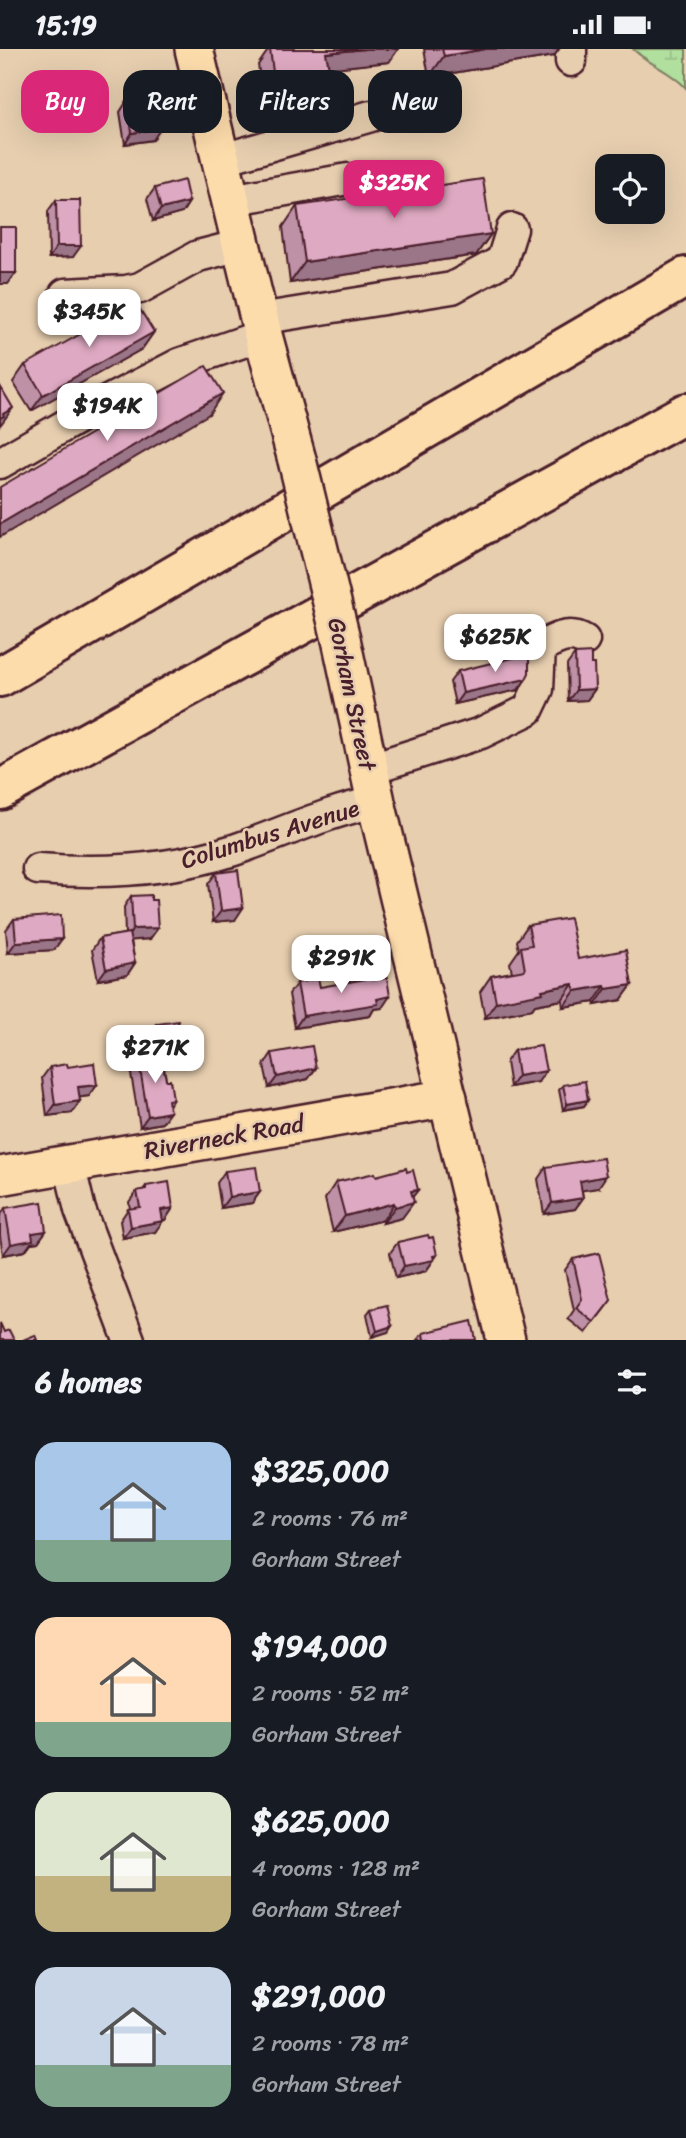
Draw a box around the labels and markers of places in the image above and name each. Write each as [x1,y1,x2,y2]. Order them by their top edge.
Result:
pin: $325K [345,160,443,220]
pin: $345K [40,289,138,349]
pin: $194K [58,383,156,443]
pin: $625K [446,615,544,674]
pin: $291K [292,935,390,995]
pin: $271K [106,1025,204,1085]

